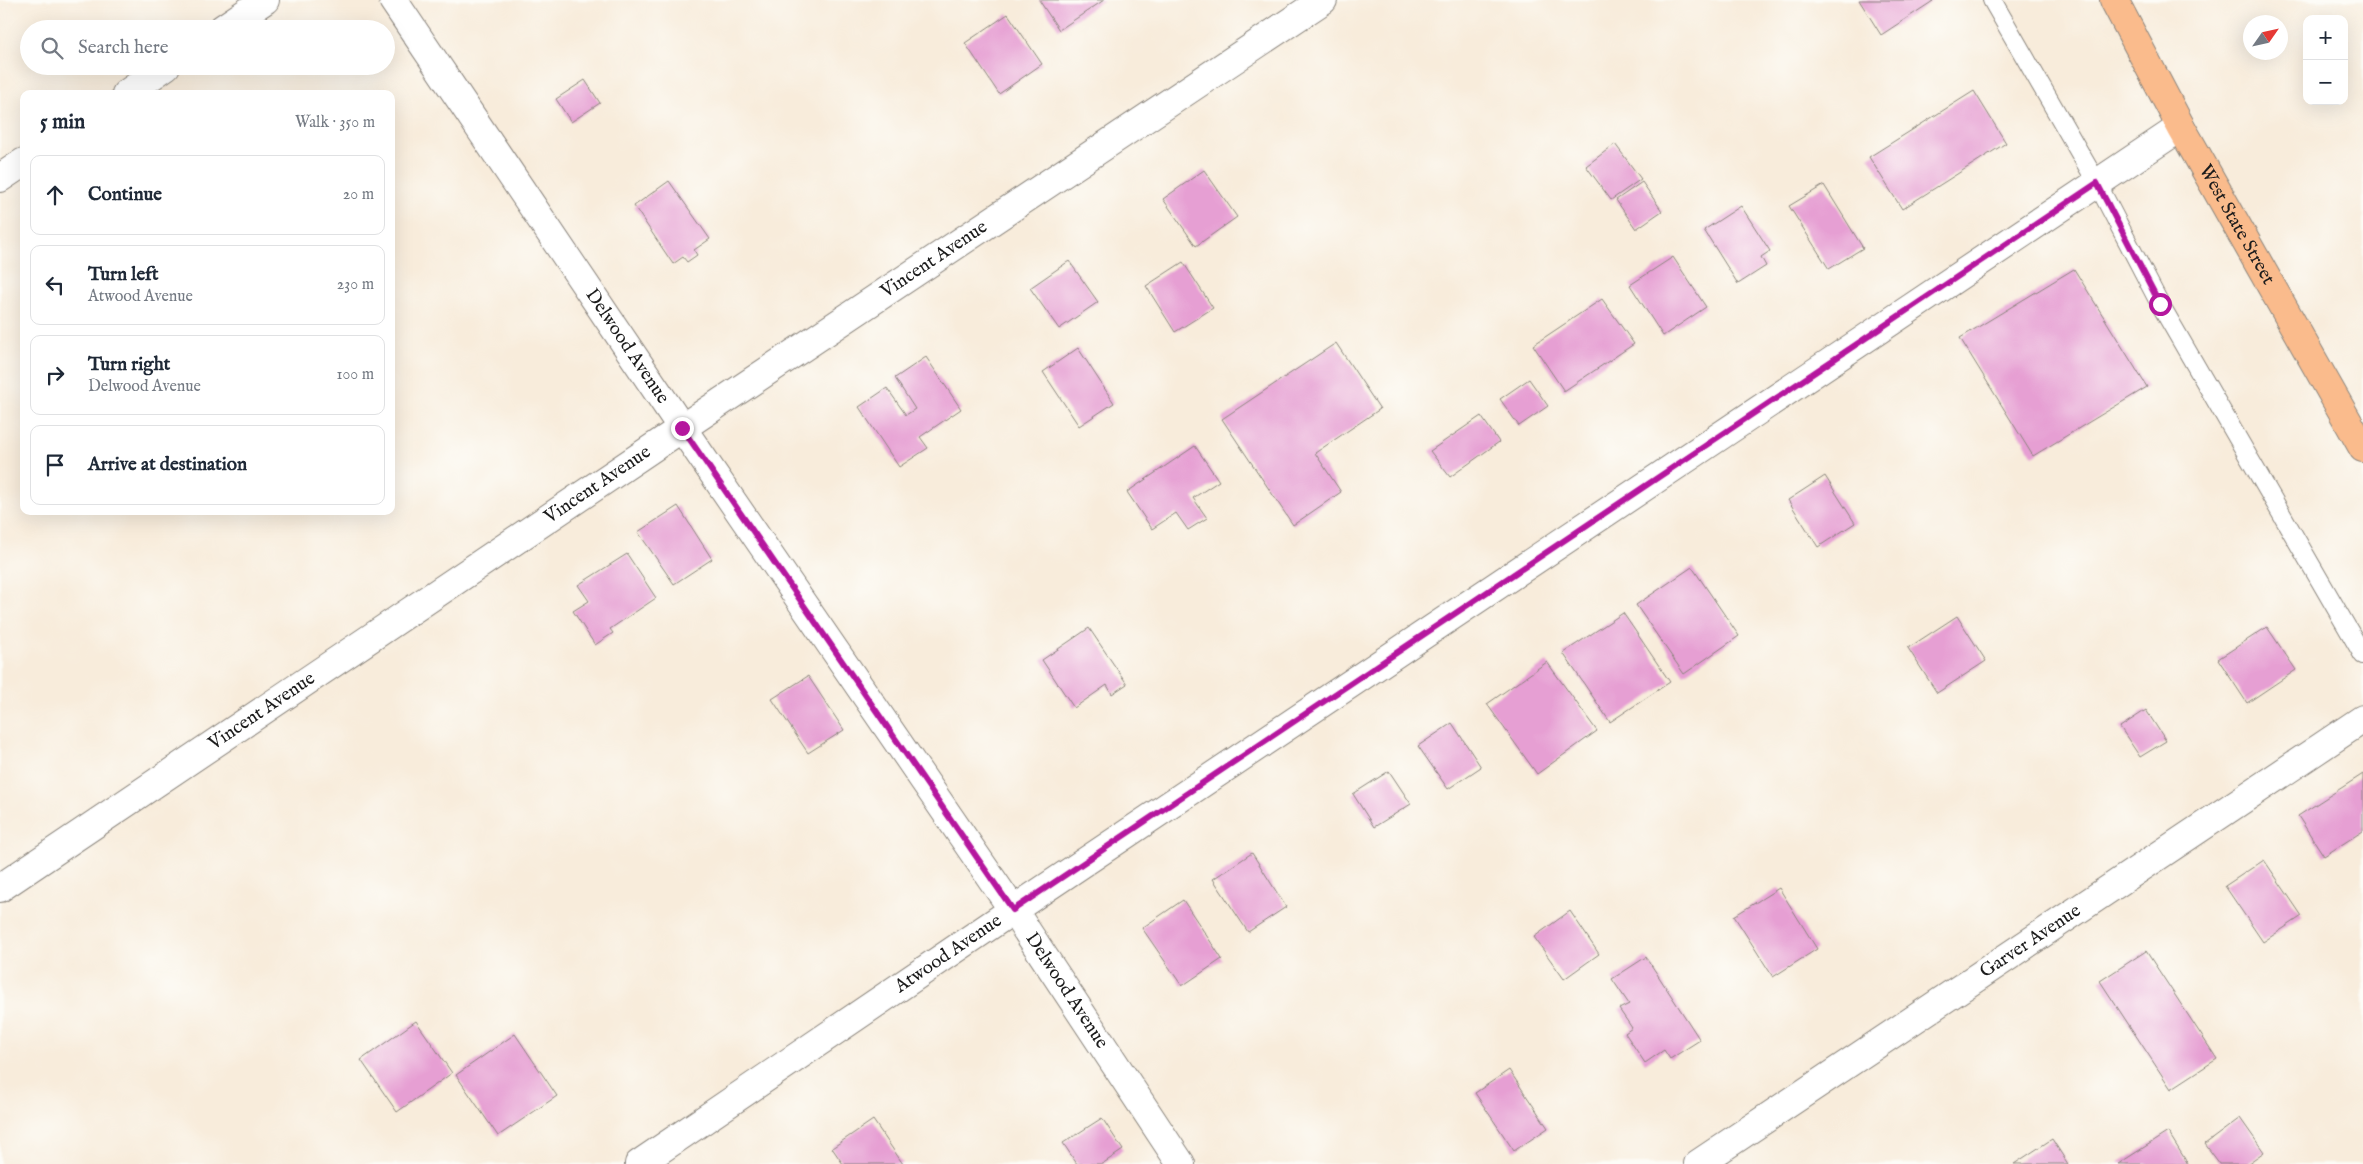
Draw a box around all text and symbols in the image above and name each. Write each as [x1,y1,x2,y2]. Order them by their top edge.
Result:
north arrow [2243,15,2288,60]
map controls [2303,15,2348,105]
button: + [2303,15,2348,60]
search box [20,20,395,75]
icon: search [38,34,66,62]
text: Search here [78,36,169,60]
button: − [2303,60,2348,105]
text: 5 min [40,109,85,136]
text: Walk · 350 m [295,113,375,133]
street label: West State Street [2193,160,2280,290]
icon: ahead [41,181,69,209]
text: Continue [88,183,162,207]
text: 20 m [343,185,374,205]
street label: Vincent Avenue [875,215,992,304]
text: Turn left [88,263,159,287]
icon: left [41,271,69,299]
text: 230 m [337,275,374,295]
street label: Delwood Avenue [579,284,675,409]
text: Atwood Avenue [88,287,193,307]
route start [2149,293,2172,316]
text: Turn right [88,353,170,377]
icon: right [41,361,69,389]
text: 100 m [337,365,374,385]
text: Delwood Avenue [88,377,201,397]
route end [671,417,694,440]
street label: Vincent Avenue [539,440,656,530]
icon: arrive [41,451,69,479]
text: Arrive at destination [88,453,247,477]
street label: Vincent Avenue [203,667,320,756]
street label: Garver Avenue [1975,899,2086,984]
street label: Atwood Avenue [889,909,1007,999]
street label: Delwood Avenue [1019,928,1114,1054]

